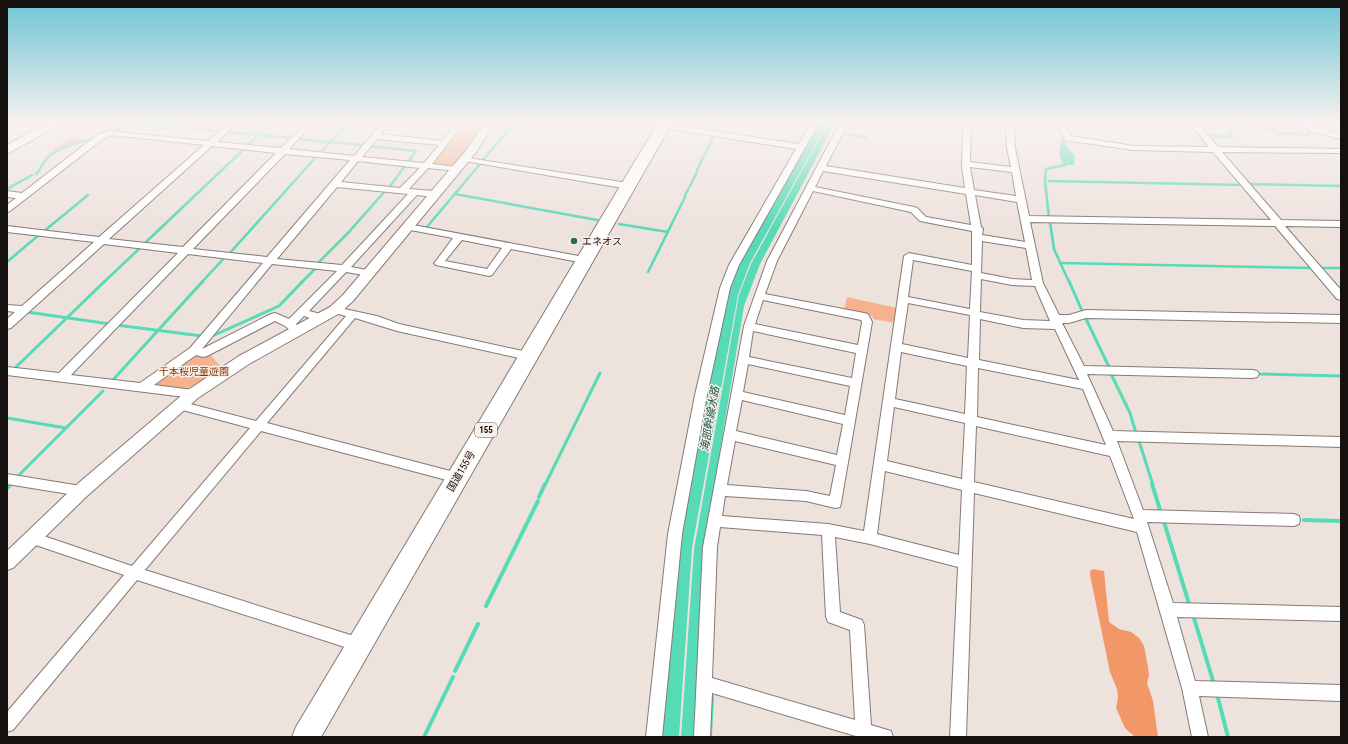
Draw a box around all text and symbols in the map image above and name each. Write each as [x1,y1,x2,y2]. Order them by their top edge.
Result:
marker: エネオス [569,236,579,246]
place label: エネオス [582,236,622,247]
park label: 千本桜児童遊園 [159,366,229,377]
water label: 海部幹線水路 [698,384,722,453]
road number: 155 [475,423,497,437]
street label: 国道155号 [445,449,477,493]

